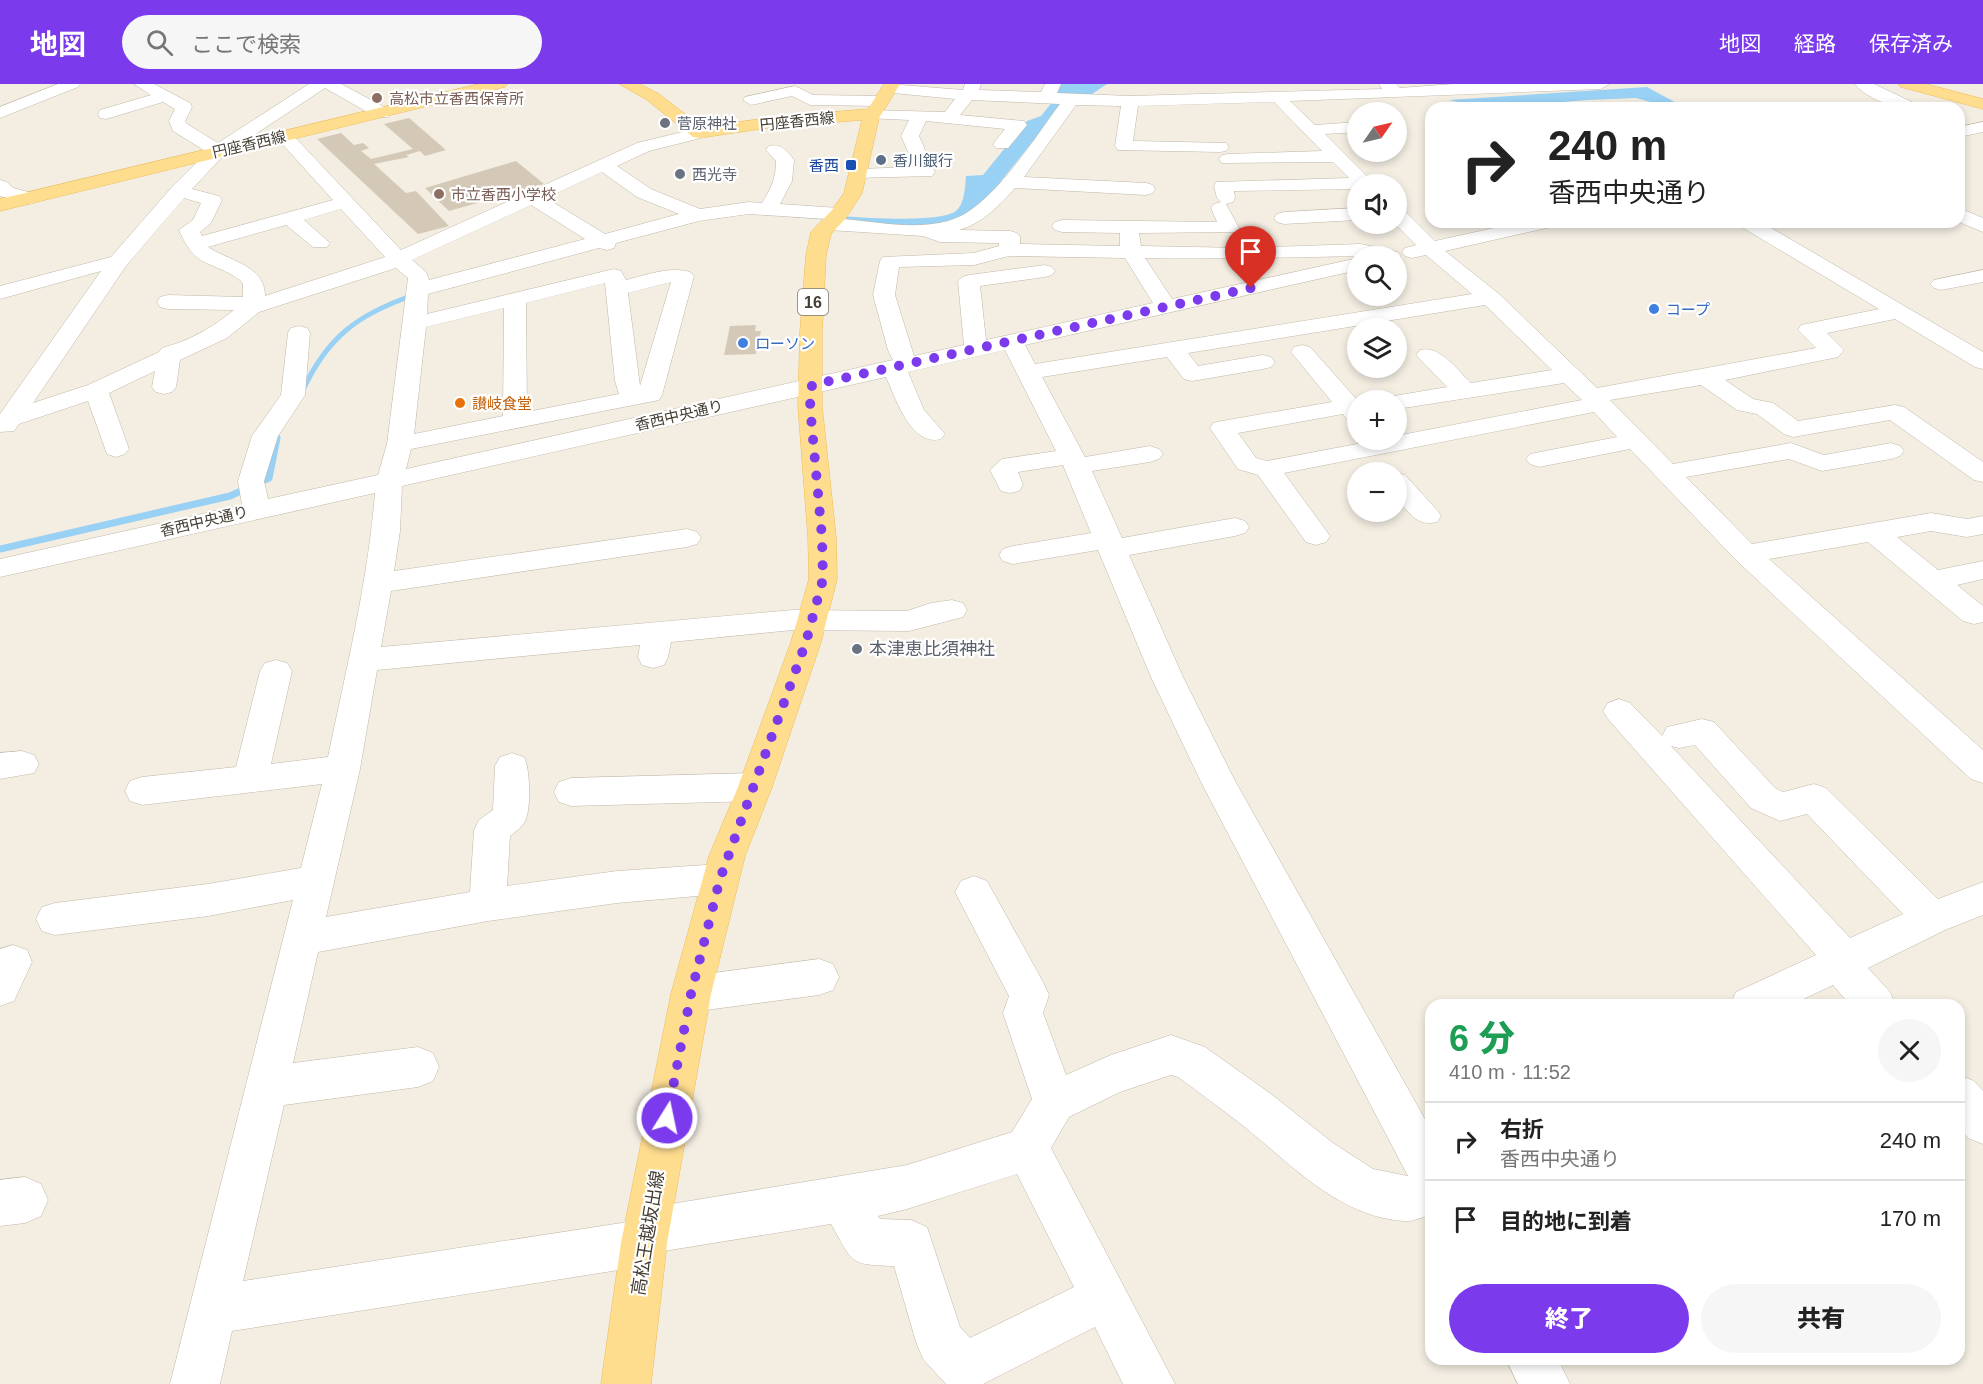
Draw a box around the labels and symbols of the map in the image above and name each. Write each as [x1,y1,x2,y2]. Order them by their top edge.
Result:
place label: 高松市立香西保育所 [389,90,524,107]
marker: 高松市立香西保育所 [370,91,384,105]
north arrow [1347,102,1407,162]
street label: 円座香西線 [759,109,835,133]
place label: 菅原神社 [677,115,737,132]
marker: 菅原神社 [658,116,672,130]
street label: 円座香西線 [211,127,287,161]
place label: 香川銀行 [893,152,953,169]
marker: 香川銀行 [874,153,888,167]
place label: 香西 [809,157,839,174]
marker: 香西 [844,158,858,172]
place label: 西光寺 [692,166,737,183]
marker: 西光寺 [673,167,687,181]
place label: 市立香西小学校 [451,186,556,203]
marker: 市立香西小学校 [432,187,446,201]
pin [1225,226,1276,288]
road number: 16 [798,289,828,315]
place label: コープ [1666,301,1710,318]
marker: コープ [1647,302,1661,316]
place label: ローソン [755,335,815,352]
marker: ローソン [736,336,750,350]
place label: 讃岐食堂 [472,395,532,412]
marker: 讃岐食堂 [453,396,467,410]
street label: 香西中央通り [633,397,725,433]
street label: 香西中央通り [158,503,250,539]
place label: 本津恵比須神社 [869,639,995,659]
marker: 本津恵比須神社 [850,642,864,656]
position arrow [635,1086,699,1150]
street label: 高松王越坂出線 [628,1169,668,1297]

